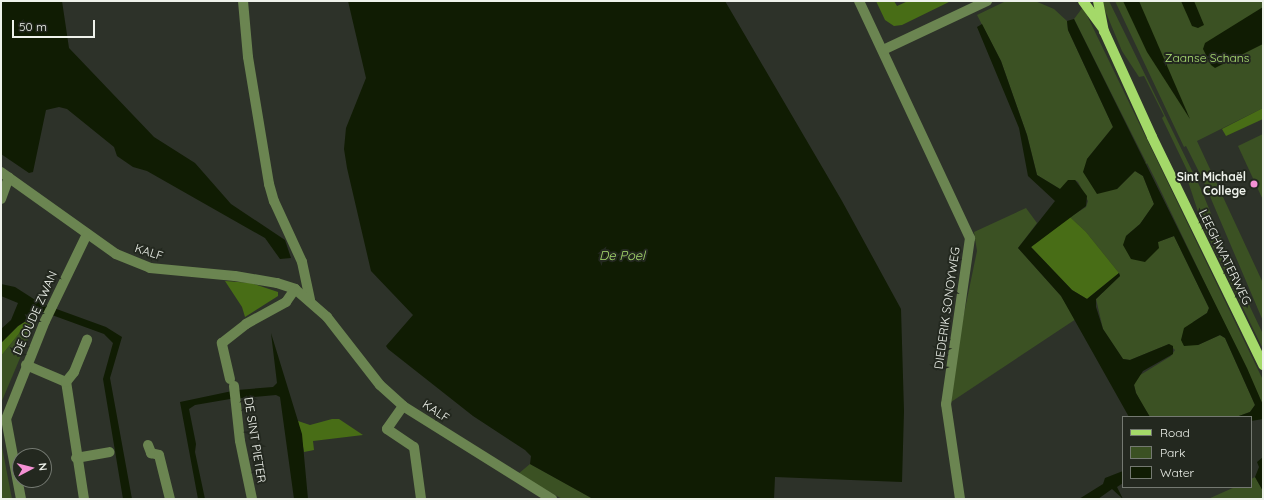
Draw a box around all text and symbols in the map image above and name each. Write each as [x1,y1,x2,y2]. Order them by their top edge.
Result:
scale bar [14,12,97,38]
text: 50 m [19,19,47,34]
park label: Zaanse Schans [1165,51,1249,65]
place label: Sint Michaël College [1177,170,1246,198]
marker: Sint Michaël College [1249,179,1259,189]
street label: LEEGHWATERWEG [1196,207,1254,307]
street label: KALF [133,241,165,263]
street label: DIEDERIK SONOYWEG [931,246,963,370]
water label: De Poel [599,247,645,263]
street label: DE OUDE ZWAN [10,269,60,357]
street label: DE SINT PIETER [241,396,269,484]
street label: KALF [420,397,452,425]
legend [1122,416,1252,488]
text: Road [1160,425,1190,440]
text: Park [1160,445,1185,460]
north arrow [12,448,52,488]
text: N [35,462,50,472]
text: Water [1160,465,1194,480]

